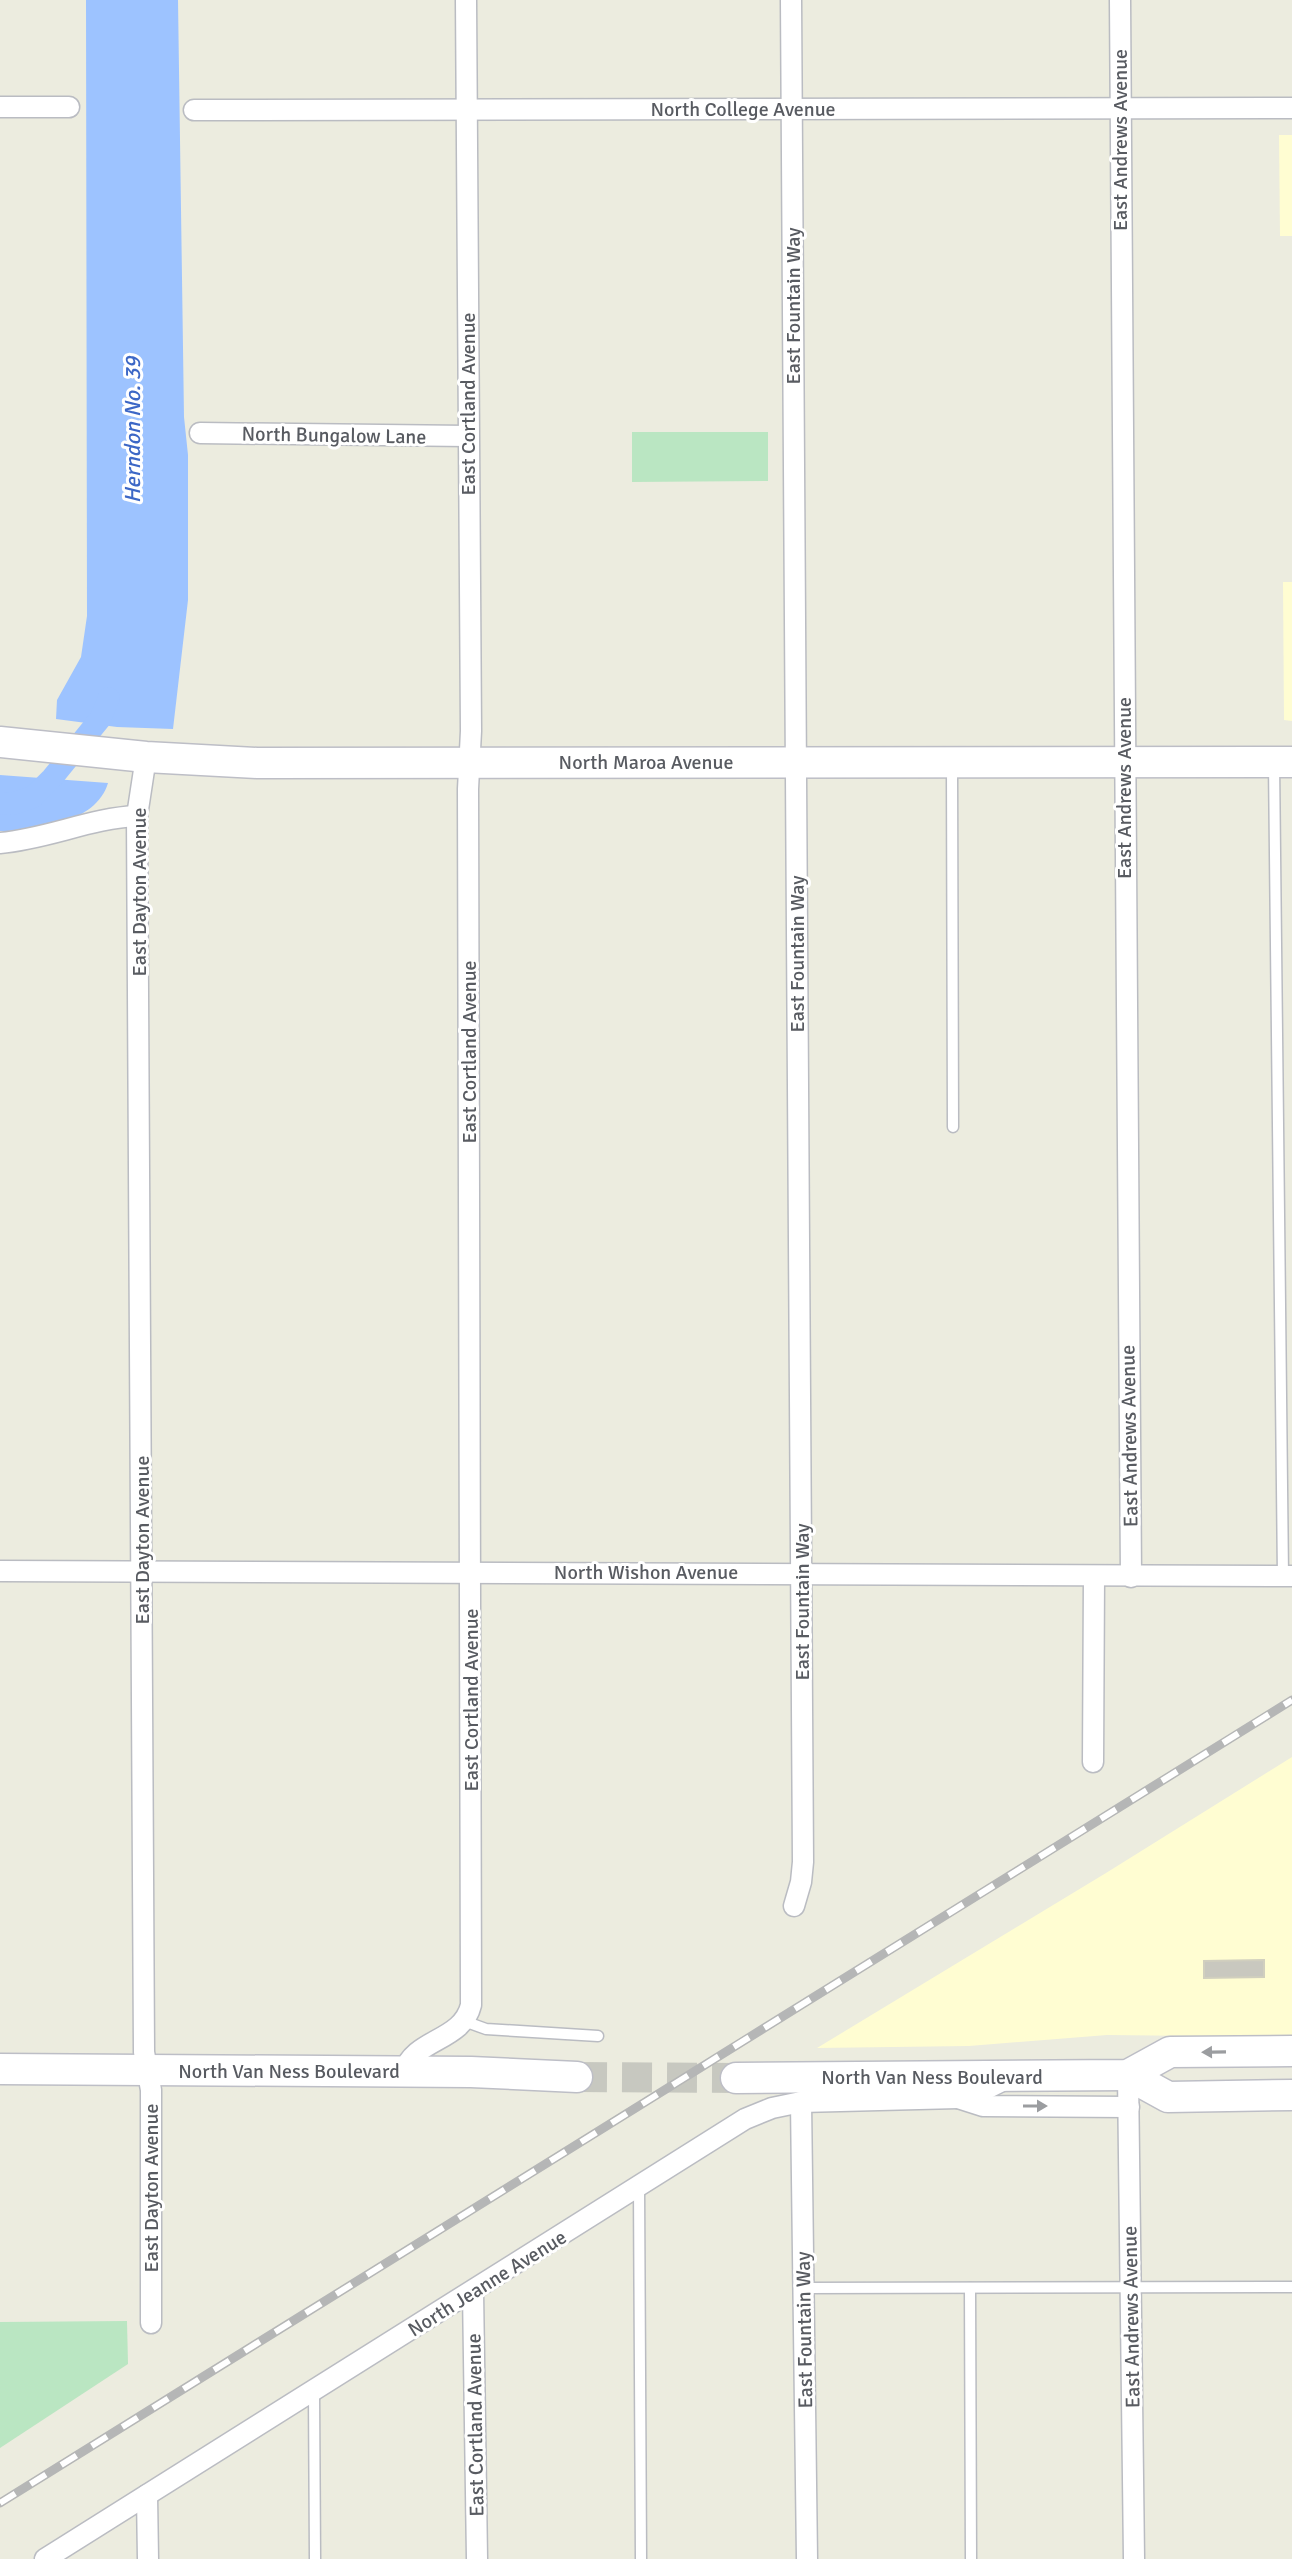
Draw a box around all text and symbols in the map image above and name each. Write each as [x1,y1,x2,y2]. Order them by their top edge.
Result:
street label: East Andrews Avenue [1108,49,1133,231]
street label: North College Avenue [650,97,836,122]
street label: East Fountain Way [781,227,806,385]
street label: East Cortland Avenue [456,312,481,496]
water label: Herndon No. 39 [119,356,146,503]
street label: North Bungalow Lane [241,421,427,450]
street label: East Andrews Avenue [1112,697,1137,879]
street label: North Maroa Avenue [559,750,733,775]
street label: East Dayton Avenue [127,808,152,976]
street label: East Fountain Way [785,875,810,1033]
street label: East Cortland Avenue [457,960,482,1144]
street label: East Andrews Avenue [1115,1345,1144,1527]
street label: East Dayton Avenue [130,1456,155,1624]
street label: East Fountain Way [790,1523,815,1681]
street label: North Wishon Avenue [554,1560,738,1585]
street label: East Cortland Avenue [459,1608,484,1792]
one-way arrow [1201,2046,1226,2058]
street label: North Van Ness Boulevard [178,2059,400,2084]
street label: North Van Ness Boulevard [821,2065,1043,2090]
one-way arrow [1023,2100,1048,2112]
street label: East Dayton Avenue [139,2104,164,2272]
street label: North Jeanne Avenue [403,2225,571,2342]
street label: East Andrews Avenue [1117,2226,1146,2408]
street label: East Fountain Way [791,2251,818,2409]
street label: East Cortland Avenue [461,2333,490,2517]

